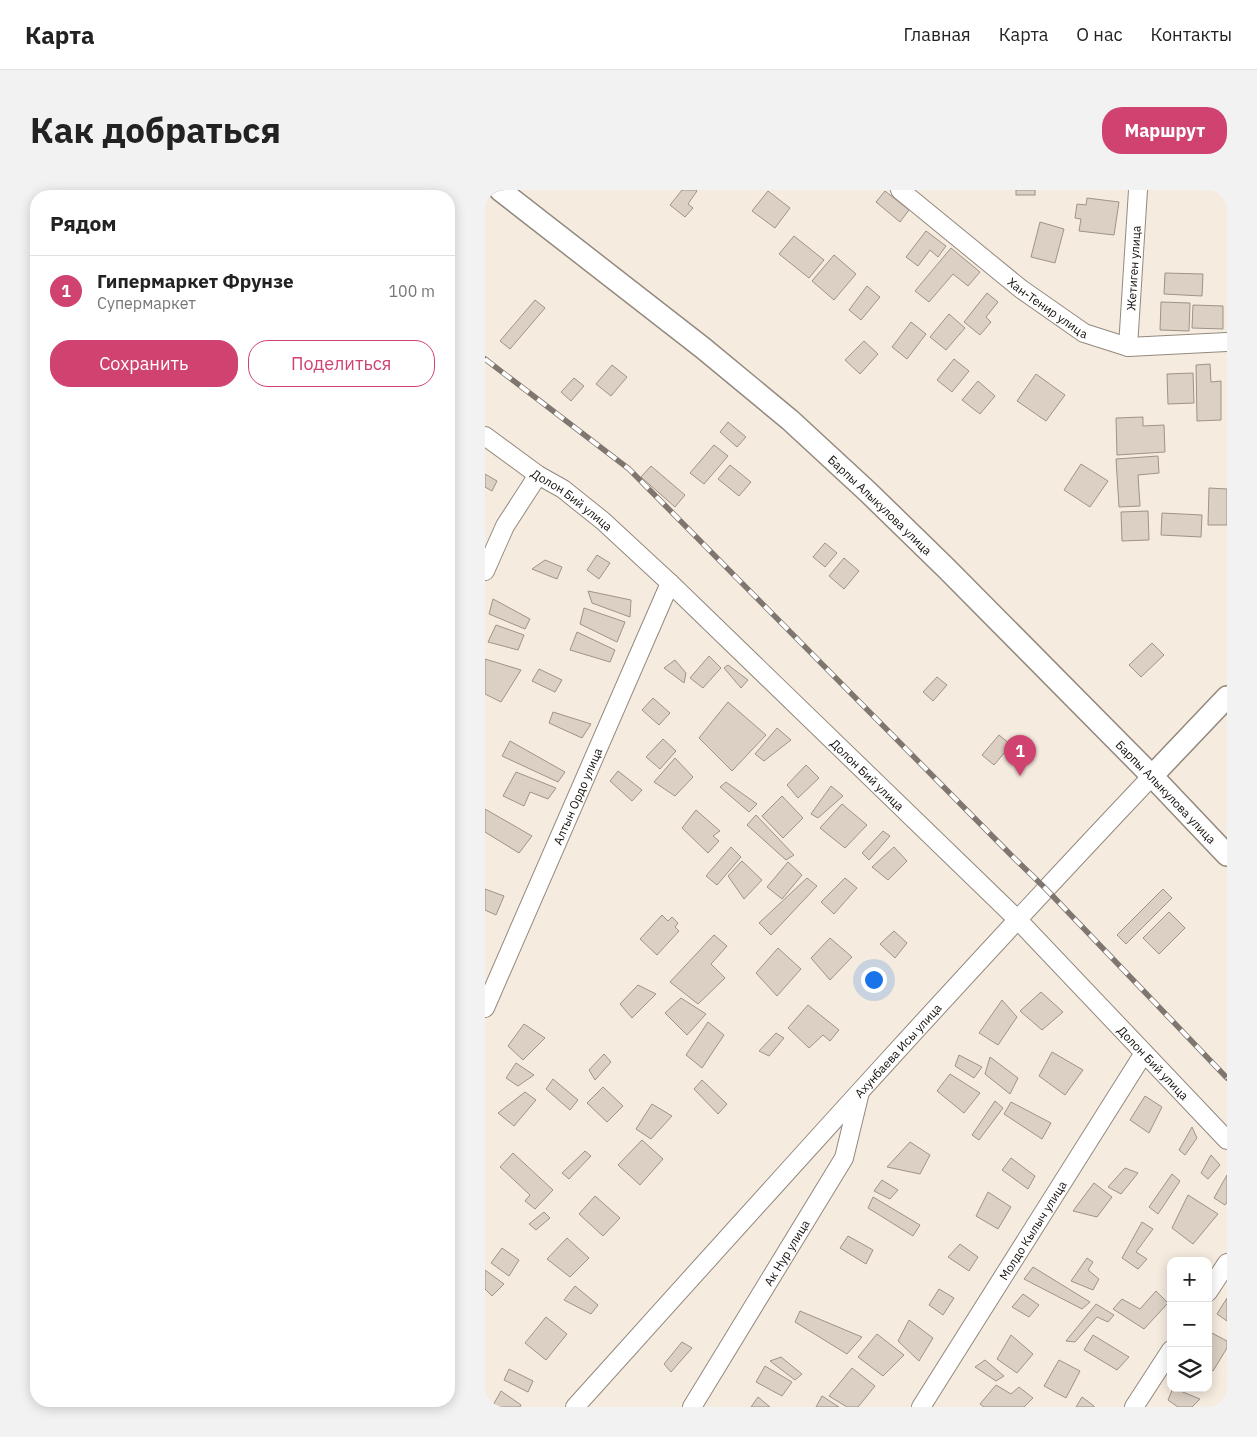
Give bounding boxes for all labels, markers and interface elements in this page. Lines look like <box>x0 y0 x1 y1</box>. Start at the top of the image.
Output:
text: Карта <box>25 19 95 51</box>
text: Главная <box>903 23 971 46</box>
text: Карта <box>999 23 1048 46</box>
text: О нас <box>1076 23 1123 46</box>
text: Контакты <box>1151 23 1232 46</box>
text: Как добраться <box>30 107 281 153</box>
button: Маршрут <box>1102 107 1227 154</box>
text: Рядом <box>50 209 117 237</box>
street label: Жетиген улица <box>1123 225 1143 311</box>
text: Гипермаркет Фрунзе <box>97 269 294 293</box>
street label: Хан-Тенир улица <box>1005 274 1090 341</box>
text: 1 <box>61 281 71 301</box>
text: 100 m <box>388 281 435 301</box>
text: Супермаркет <box>97 293 196 313</box>
button: Сохранить <box>50 340 238 387</box>
button: Поделиться <box>248 340 435 387</box>
street label: Барпы Алыкулова улица <box>825 452 936 558</box>
street label: Долон Бий улица <box>529 465 616 534</box>
street label: Долон Бий улица <box>828 735 908 814</box>
pin: 1 <box>1004 735 1036 776</box>
street label: Барпы Алыкулова улица <box>1113 737 1220 847</box>
street label: Алтын Ордо улица <box>549 745 605 847</box>
your location <box>861 967 887 993</box>
street label: Ахунбаева Исы улица <box>851 1000 945 1100</box>
street label: Долон Бий улица <box>1115 1022 1193 1103</box>
street label: Молдо Кылыч улица <box>996 1177 1070 1283</box>
street label: Ак Нур улица <box>760 1216 812 1288</box>
map controls <box>1167 1257 1212 1392</box>
button: + <box>1167 1257 1212 1302</box>
button: − <box>1167 1302 1212 1347</box>
button: layers <box>1167 1347 1212 1392</box>

